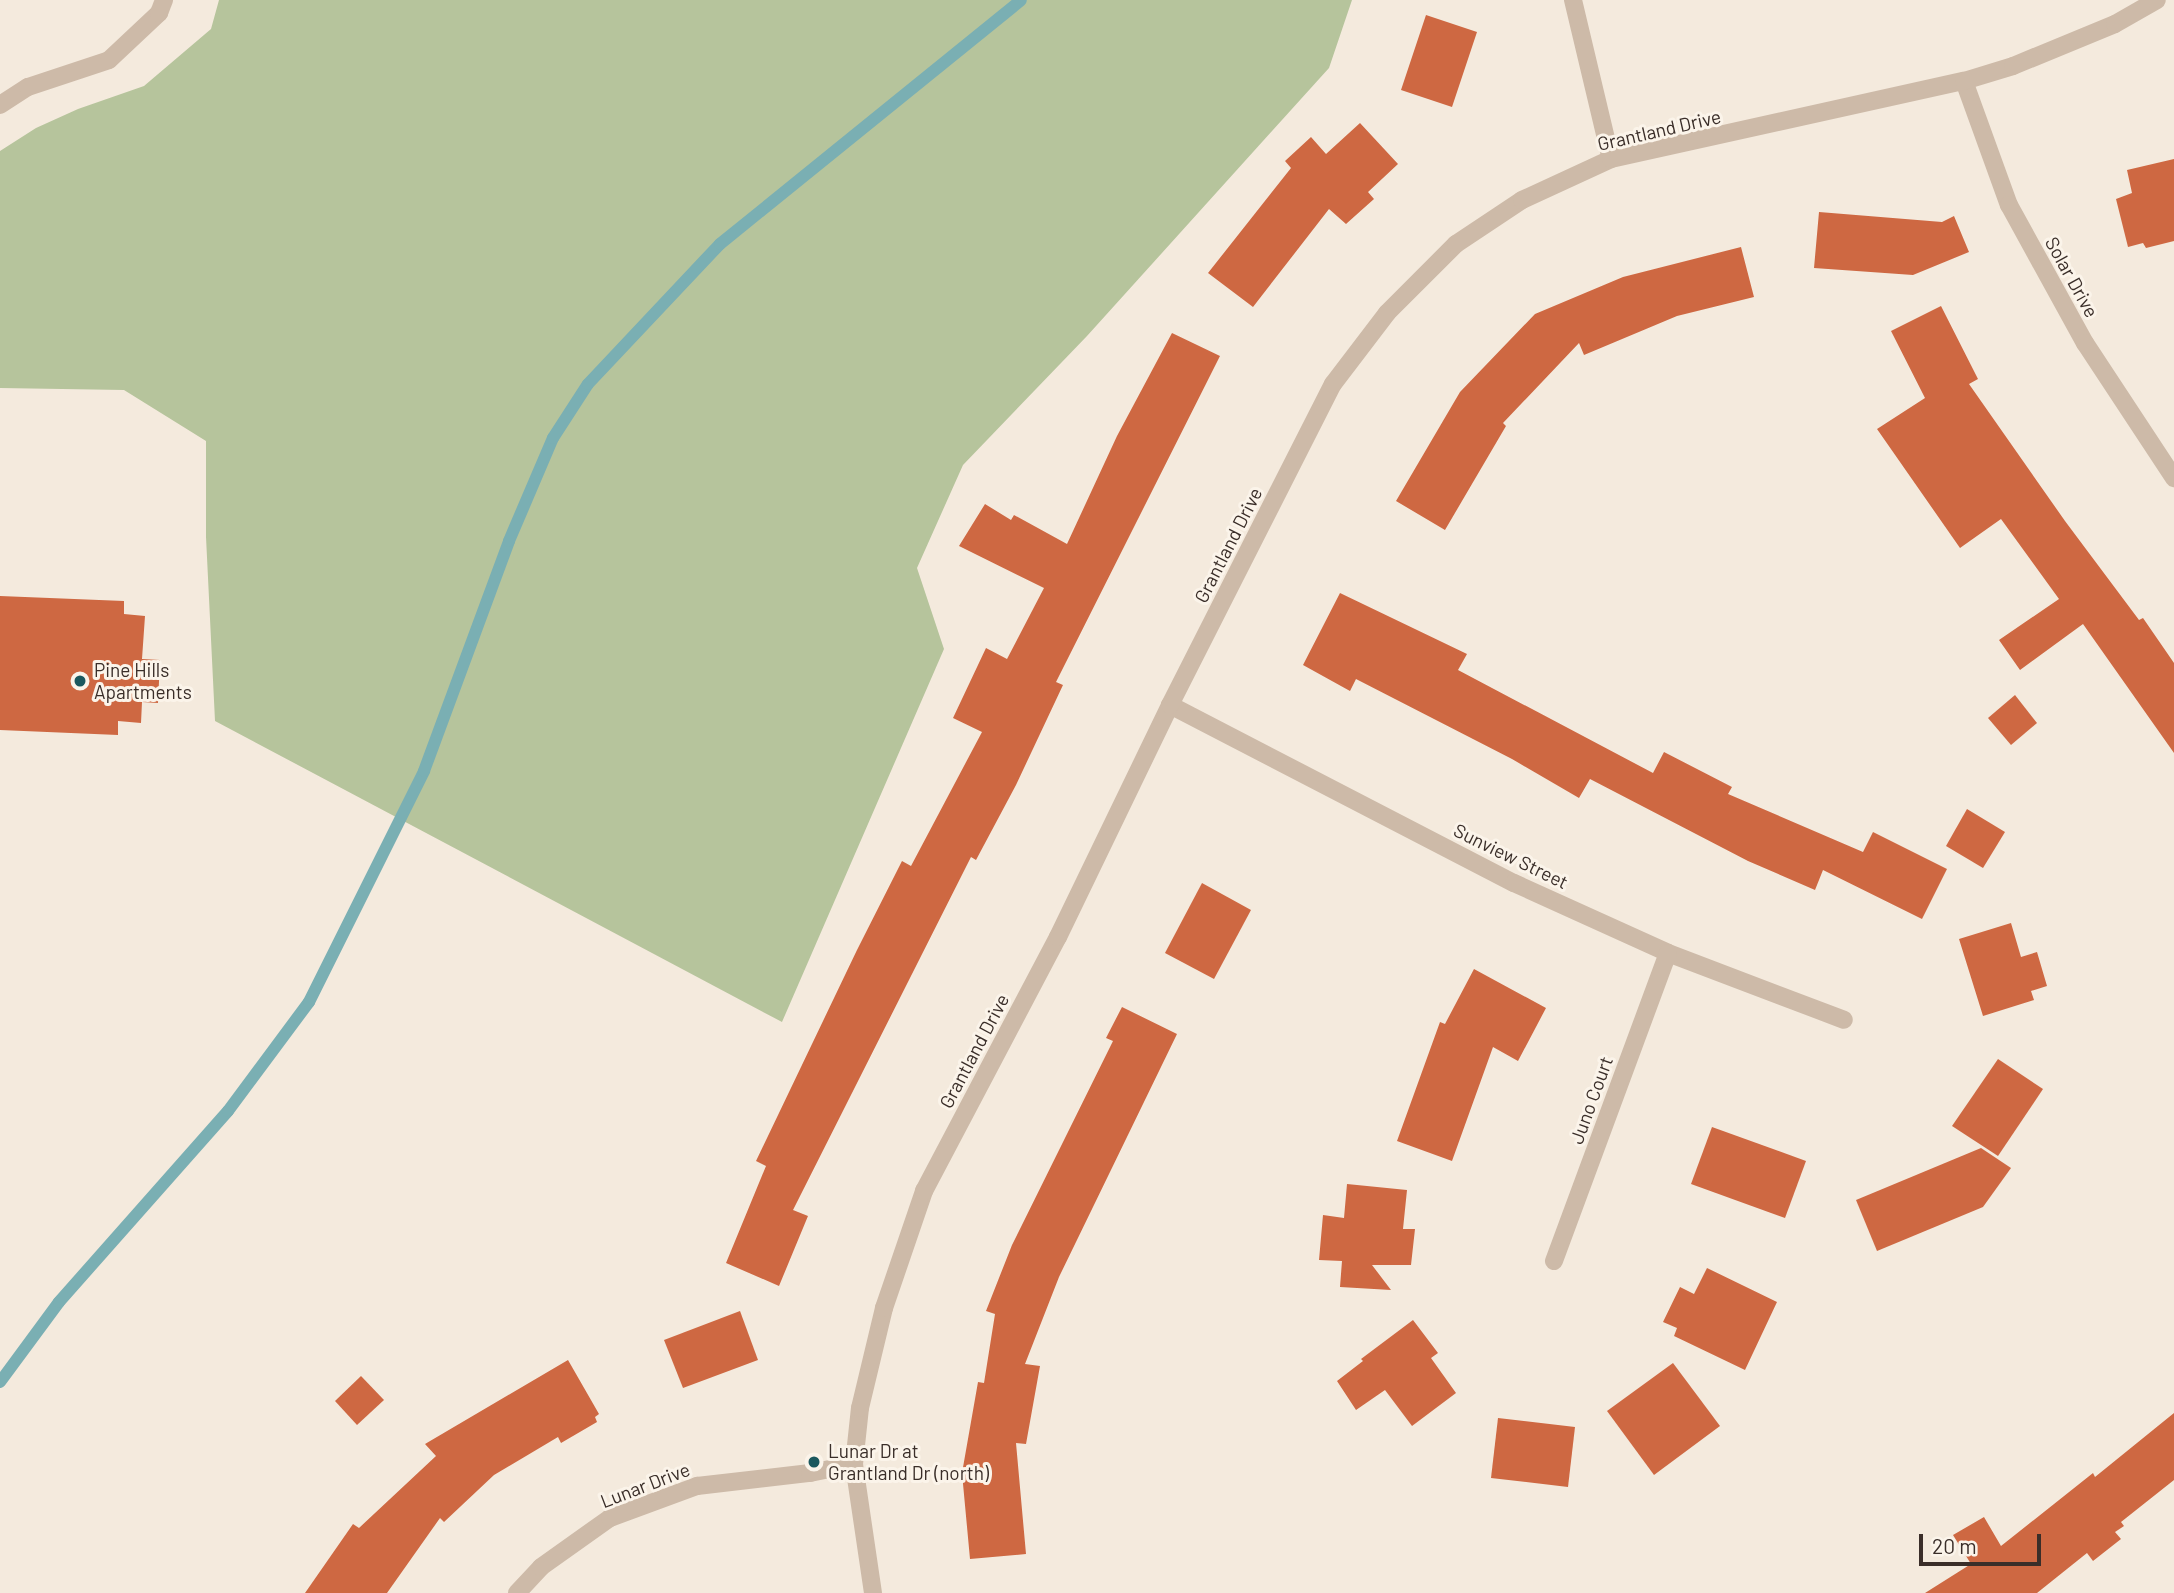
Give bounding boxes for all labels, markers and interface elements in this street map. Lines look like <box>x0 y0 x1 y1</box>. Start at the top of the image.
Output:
street label: Grantland Drive <box>1595 105 1723 155</box>
street label: Solar Drive <box>2041 233 2103 321</box>
street label: Grantland Drive <box>1189 484 1267 606</box>
place label: Pine Hills Apartments <box>94 659 192 703</box>
marker: Pine Hills Apartments <box>72 673 88 689</box>
street label: Sunview Street <box>1450 818 1572 894</box>
street label: Grantland Drive <box>934 990 1014 1112</box>
street label: Juno Court <box>1565 1053 1617 1147</box>
place label: Lunar Dr at Grantland Dr (north) <box>828 1440 989 1484</box>
marker: Lunar Dr at Grantland Dr (north) <box>806 1454 822 1470</box>
street label: Lunar Drive <box>597 1458 693 1512</box>
scale bar <box>1922 1520 2044 1564</box>
text: 20 m <box>1932 1533 1977 1558</box>

